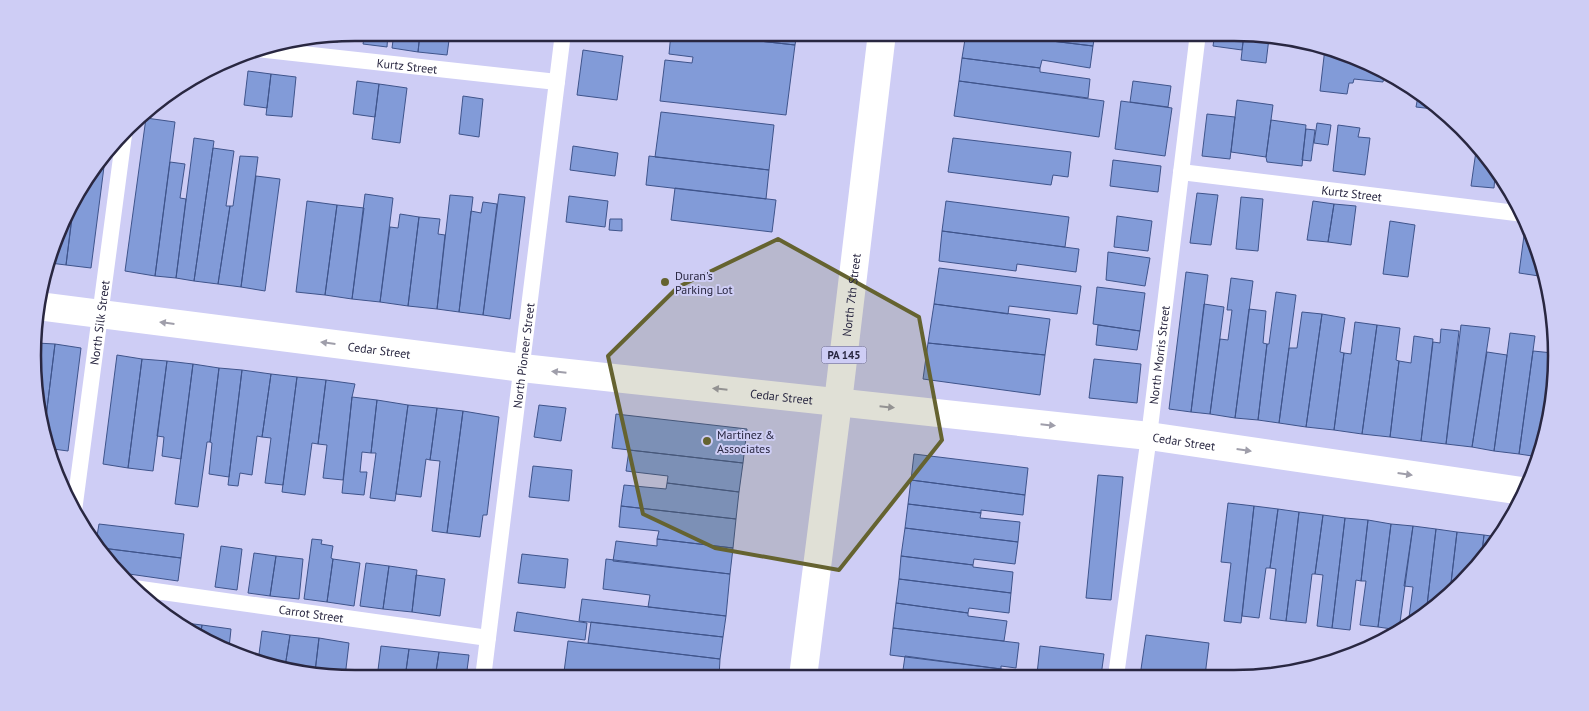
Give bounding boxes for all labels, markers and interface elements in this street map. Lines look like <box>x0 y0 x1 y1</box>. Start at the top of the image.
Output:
street label: Kurtz Street <box>376 55 438 76</box>
street label: Kurtz Street <box>1321 182 1383 204</box>
street label: North 7th Street <box>838 253 863 337</box>
place label: Duran's Parking Lot <box>675 268 733 297</box>
marker: Duran's Parking Lot <box>659 276 671 288</box>
street label: North Silk Street <box>86 279 112 366</box>
street label: North Pioneer Street <box>509 302 537 409</box>
street label: North Morris Street <box>1145 305 1172 405</box>
one-way arrow <box>158 319 174 327</box>
street label: Cedar Street <box>347 338 411 361</box>
one-way arrow <box>320 339 336 347</box>
road number: PA 145 <box>822 346 866 364</box>
one-way arrow <box>550 368 566 376</box>
one-way arrow <box>712 385 728 393</box>
street label: Cedar Street <box>749 385 814 407</box>
one-way arrow <box>879 403 895 411</box>
one-way arrow <box>1041 421 1057 429</box>
place label: Martinez & Associates <box>717 427 775 456</box>
street label: Cedar Street <box>1152 429 1216 453</box>
marker: Martinez & Associates <box>701 435 713 447</box>
one-way arrow <box>1236 447 1252 455</box>
one-way arrow <box>1397 470 1413 478</box>
street label: Carrot Street <box>278 601 345 625</box>

